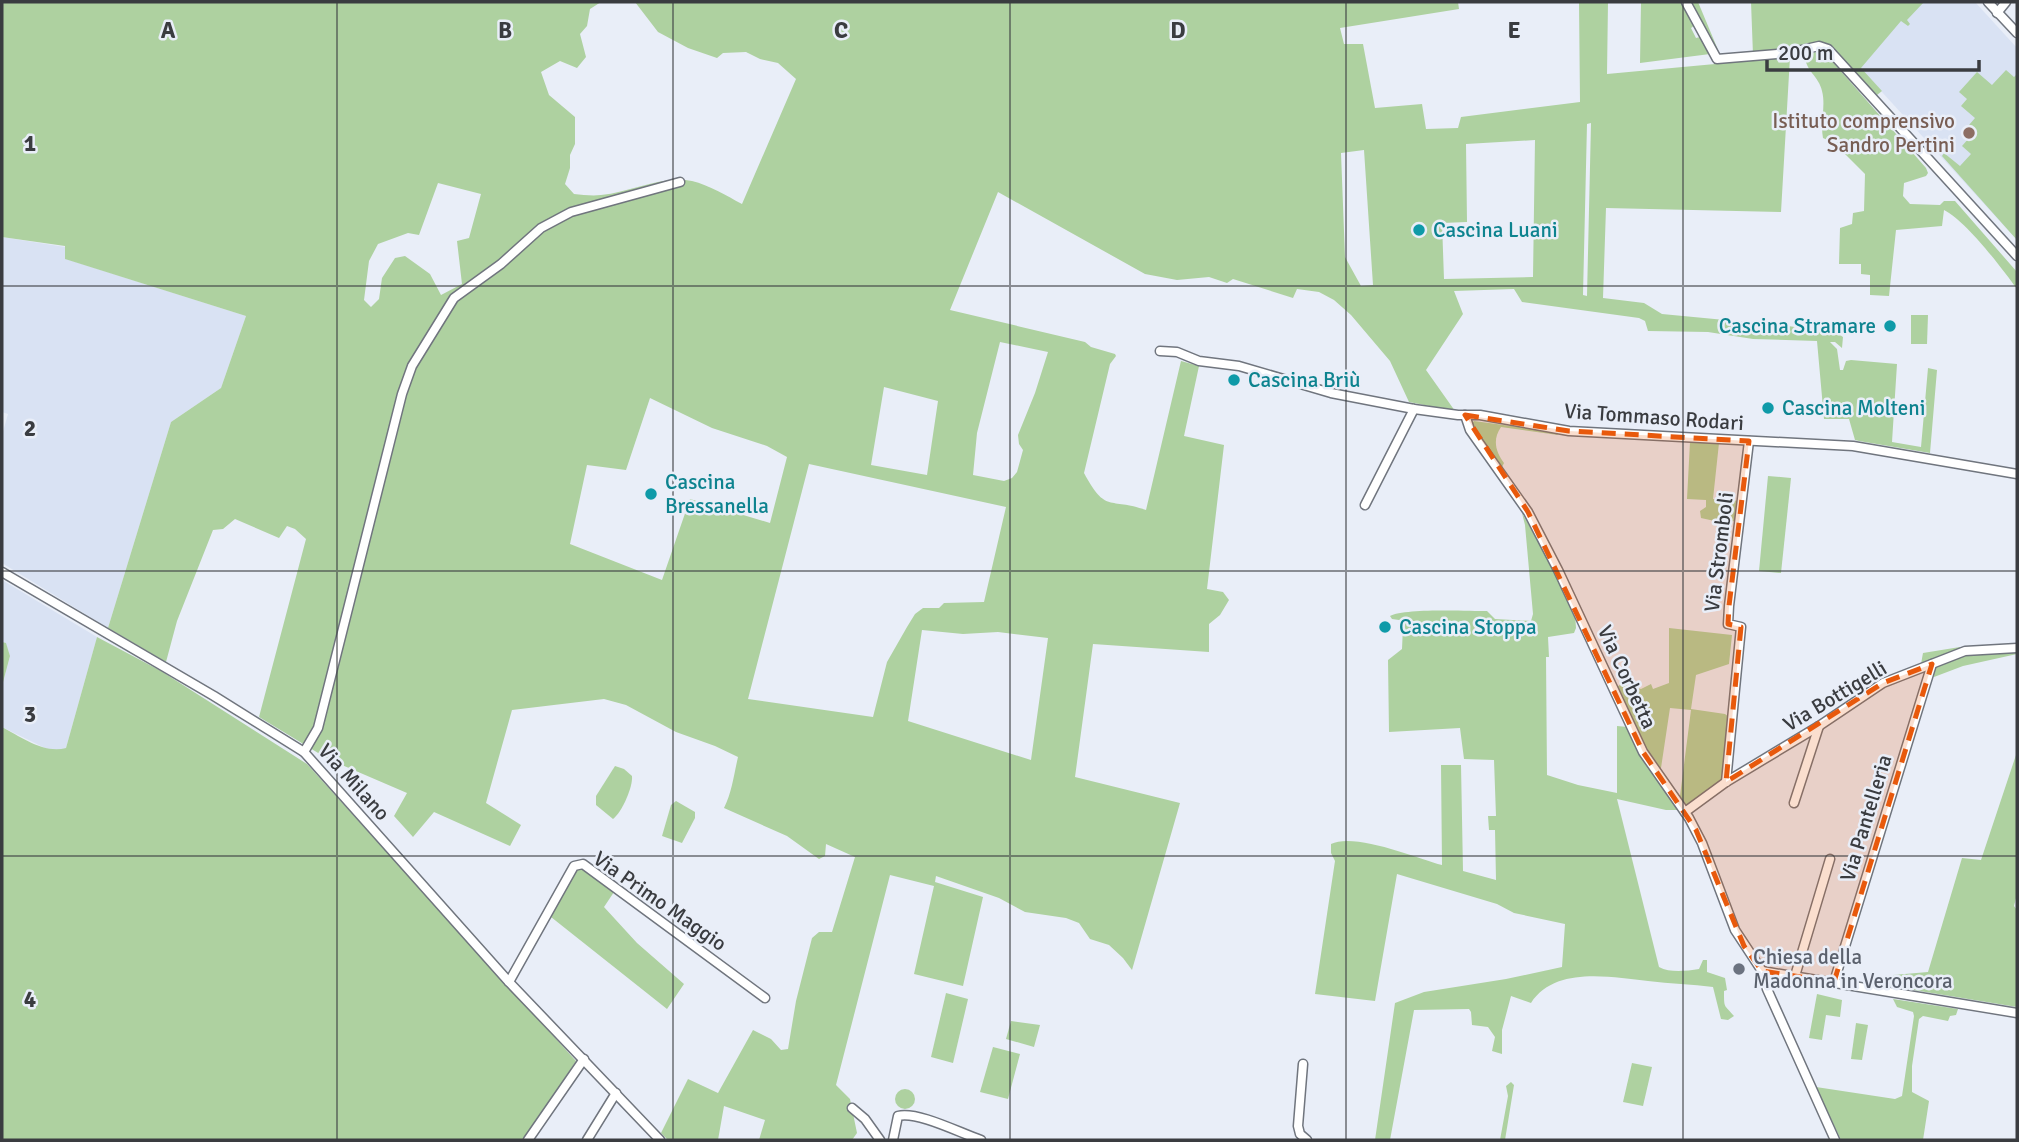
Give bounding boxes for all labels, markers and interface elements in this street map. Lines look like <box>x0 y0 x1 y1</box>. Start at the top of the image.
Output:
text: A <box>161 16 176 45</box>
text: B <box>498 16 512 45</box>
text: C <box>834 16 848 45</box>
text: D <box>1170 16 1186 45</box>
text: E <box>1507 16 1521 45</box>
scale bar <box>1767 28 1979 72</box>
text: 200 m <box>1778 40 1833 66</box>
place label: Istituto comprensivo Sandro Pertini <box>1772 108 1955 158</box>
marker: Istituto comprensivo Sandro Pertini <box>1961 125 1977 141</box>
text: 1 <box>24 129 36 158</box>
place label: Cascina Luani <box>1433 217 1558 243</box>
marker: Cascina Luani <box>1411 222 1427 238</box>
place label: Cascina Stramare <box>1719 313 1876 339</box>
marker: Cascina Stramare <box>1882 318 1898 334</box>
place label: Cascina Briù <box>1248 367 1361 393</box>
marker: Cascina Briù <box>1226 372 1242 388</box>
place label: Cascina Molteni <box>1782 395 1925 421</box>
street label: Via Tommaso Rodari <box>1563 398 1745 436</box>
marker: Cascina Molteni <box>1760 400 1776 416</box>
text: 2 <box>24 414 36 443</box>
place label: Cascina Bressanella <box>665 469 769 519</box>
marker: Cascina Bressanella <box>643 486 659 502</box>
street label: Via Stromboli <box>1699 490 1739 614</box>
place label: Cascina Stoppa <box>1399 614 1537 640</box>
marker: Cascina Stoppa <box>1377 619 1393 635</box>
street label: Via Corbetta <box>1592 621 1662 733</box>
street label: Via Bottigelli <box>1778 655 1892 737</box>
text: 3 <box>24 700 36 729</box>
street label: Via Milano <box>313 738 395 826</box>
street label: Via Pantelleria <box>1834 752 1898 884</box>
street label: Via Primo Maggio <box>588 845 732 957</box>
place label: Chiesa della Madonna in Veroncora <box>1753 944 1953 994</box>
marker: Chiesa della Madonna in Veroncora <box>1731 961 1747 977</box>
text: 4 <box>24 985 36 1014</box>

